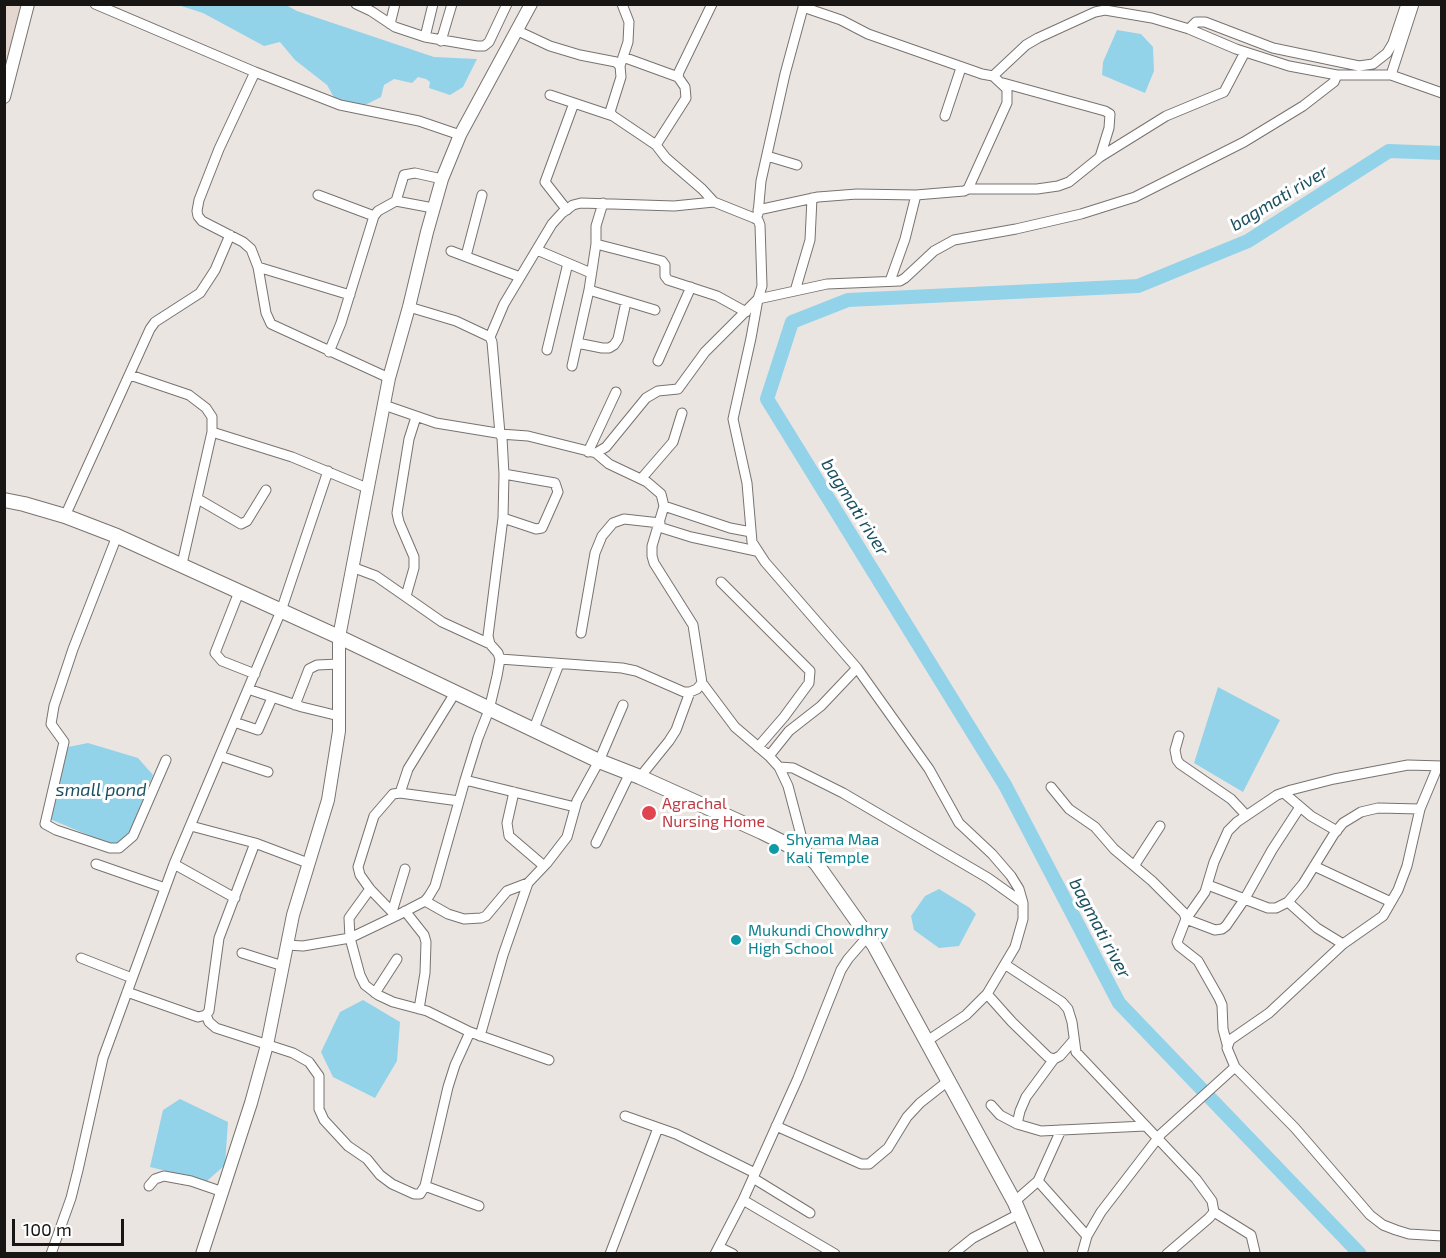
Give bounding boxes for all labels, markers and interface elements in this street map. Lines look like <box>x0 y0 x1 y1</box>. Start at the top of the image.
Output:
water label: bagmati river <box>1226 160 1332 236</box>
water label: bagmati river <box>817 455 893 559</box>
water label: small pond <box>56 779 146 801</box>
place label: Agrachal Nursing Home <box>662 794 765 832</box>
marker: Agrachal Nursing Home <box>640 804 658 822</box>
place label: Shyama Maa Kali Temple <box>786 830 879 868</box>
marker: Shyama Maa Kali Temple <box>767 842 781 856</box>
water label: bagmati river <box>1065 874 1135 982</box>
place label: Mukundi Chowdhry High School <box>748 921 888 959</box>
marker: Mukundi Chowdhry High School <box>729 933 743 947</box>
scale bar <box>15 1207 128 1245</box>
text: 100 m <box>23 1218 72 1240</box>

